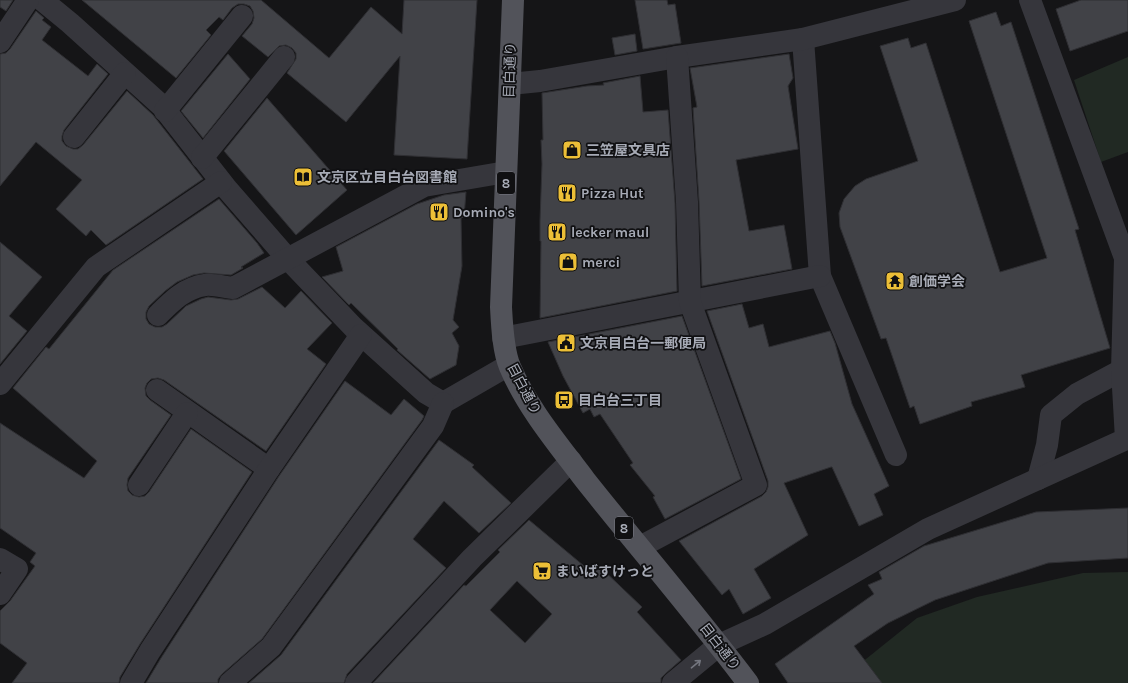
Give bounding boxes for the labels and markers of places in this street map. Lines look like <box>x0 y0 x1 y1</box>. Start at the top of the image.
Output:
shop icon: 三笠屋文具店 <box>561 139 583 161</box>
place label: 三笠屋文具店 <box>586 142 670 159</box>
library icon: 文京区立目白台図書館 <box>292 166 314 188</box>
place label: 文京区立目白台図書館 <box>317 169 457 186</box>
restaurant icon: Pizza Hut <box>556 182 578 204</box>
place label: Pizza Hut <box>581 185 644 202</box>
restaurant icon: Domino's <box>428 201 450 223</box>
place label: Domino's <box>453 204 515 221</box>
restaurant icon: lecker maul <box>546 221 568 243</box>
place label: lecker maul <box>571 224 649 241</box>
shop icon: merci <box>557 251 579 273</box>
place label: merci <box>582 254 620 271</box>
temple icon: 創価学会 <box>884 270 906 292</box>
place label: 創価学会 <box>909 273 965 290</box>
public building icon: 文京目白台一郵便局 <box>555 332 577 354</box>
place label: 文京目白台一郵便局 <box>580 335 706 352</box>
bus stop icon: 目白台三丁目 <box>553 389 575 411</box>
place label: 目白台三丁目 <box>578 392 662 409</box>
supermarket icon: まいばすけっと <box>531 560 553 582</box>
place label: まいばすけっと <box>556 563 654 580</box>

